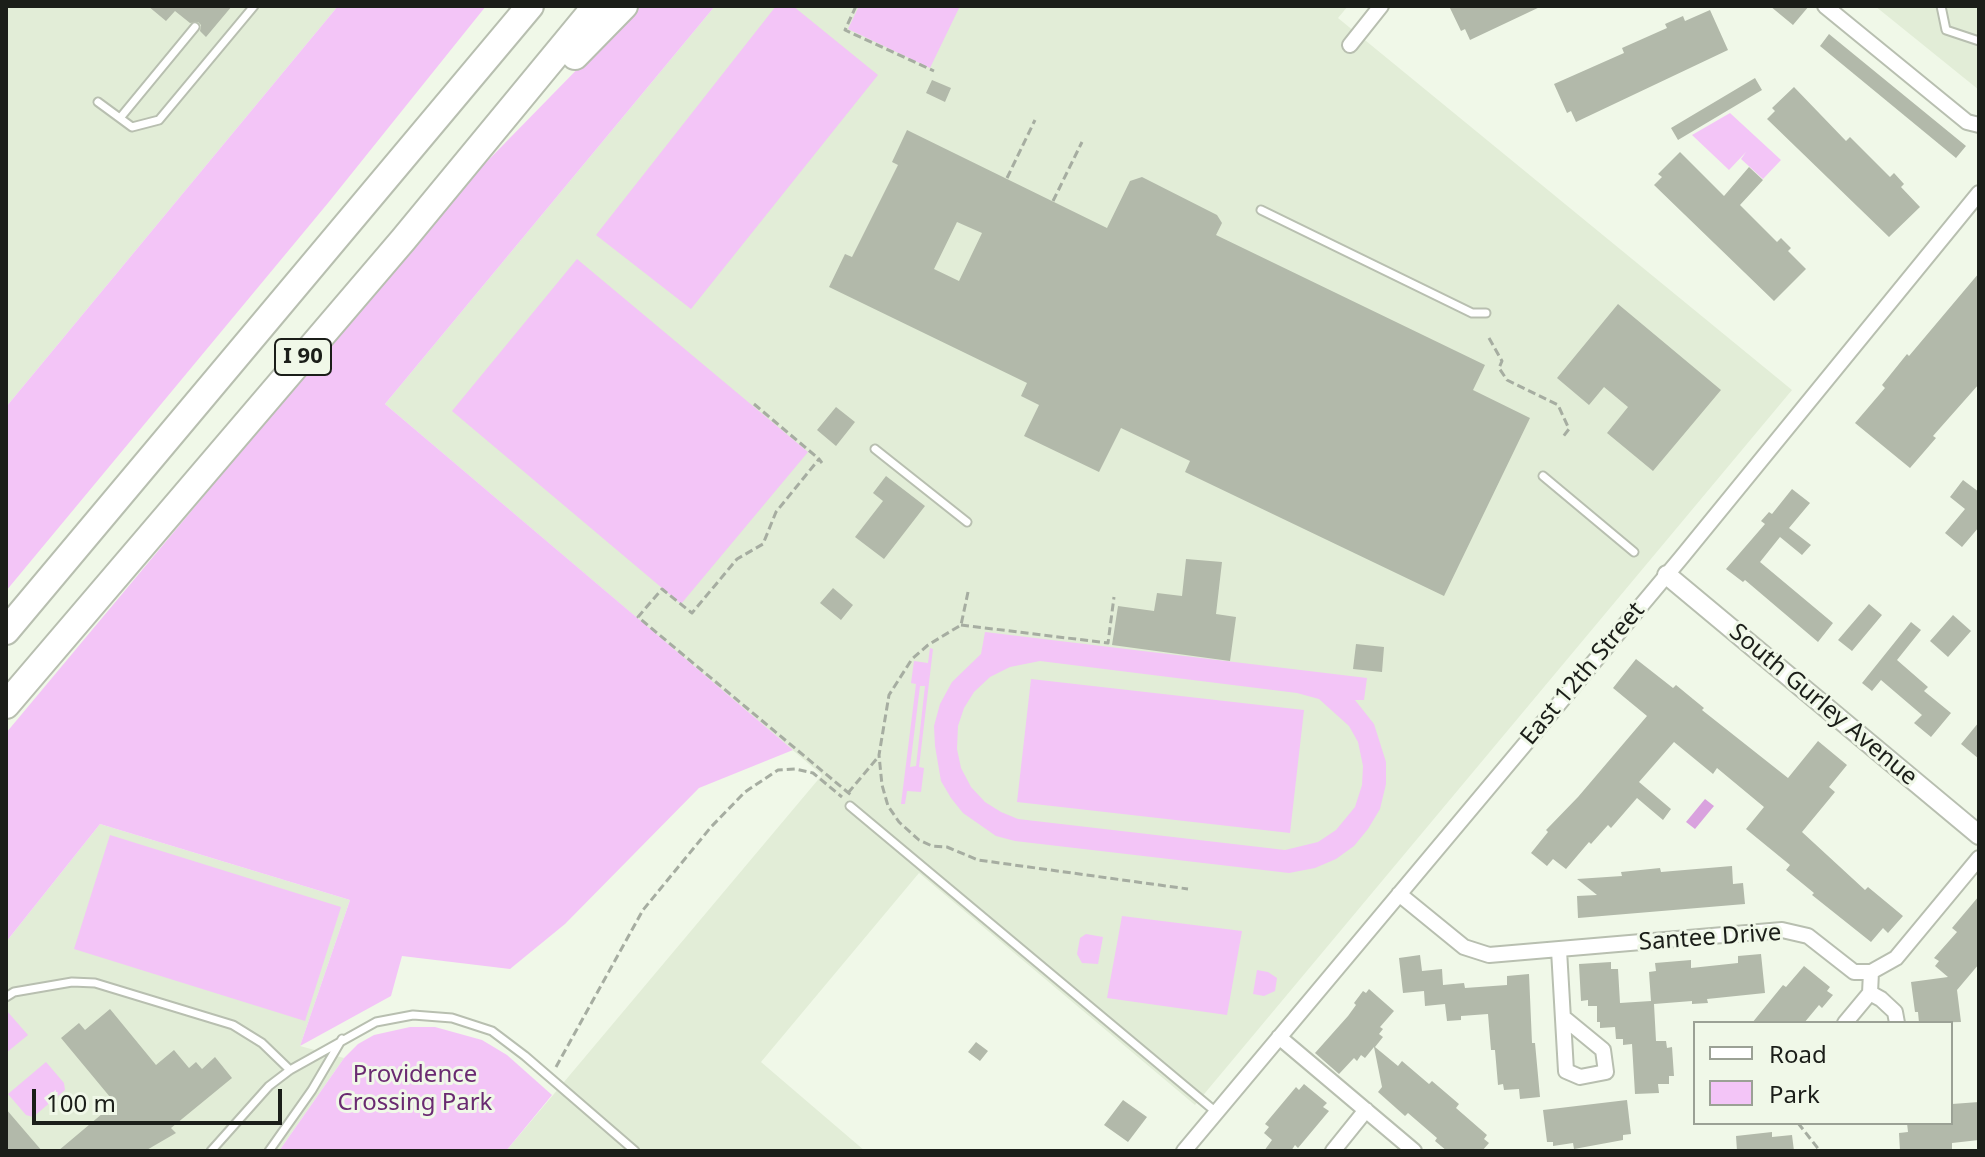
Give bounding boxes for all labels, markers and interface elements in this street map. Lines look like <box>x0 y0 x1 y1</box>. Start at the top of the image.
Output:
road number: I 90 <box>275 339 331 375</box>
street label: East 12th Street <box>1515 597 1651 751</box>
street label: South Gurley Avenue <box>1723 618 1923 792</box>
street label: Santee Drive <box>1638 919 1782 957</box>
legend <box>1693 1021 1953 1125</box>
text: Road <box>1769 1037 1827 1070</box>
park label: Providence Crossing Park <box>338 1061 492 1117</box>
scale bar <box>36 1073 286 1123</box>
text: Park <box>1769 1077 1820 1110</box>
text: 100 m <box>46 1086 116 1119</box>

